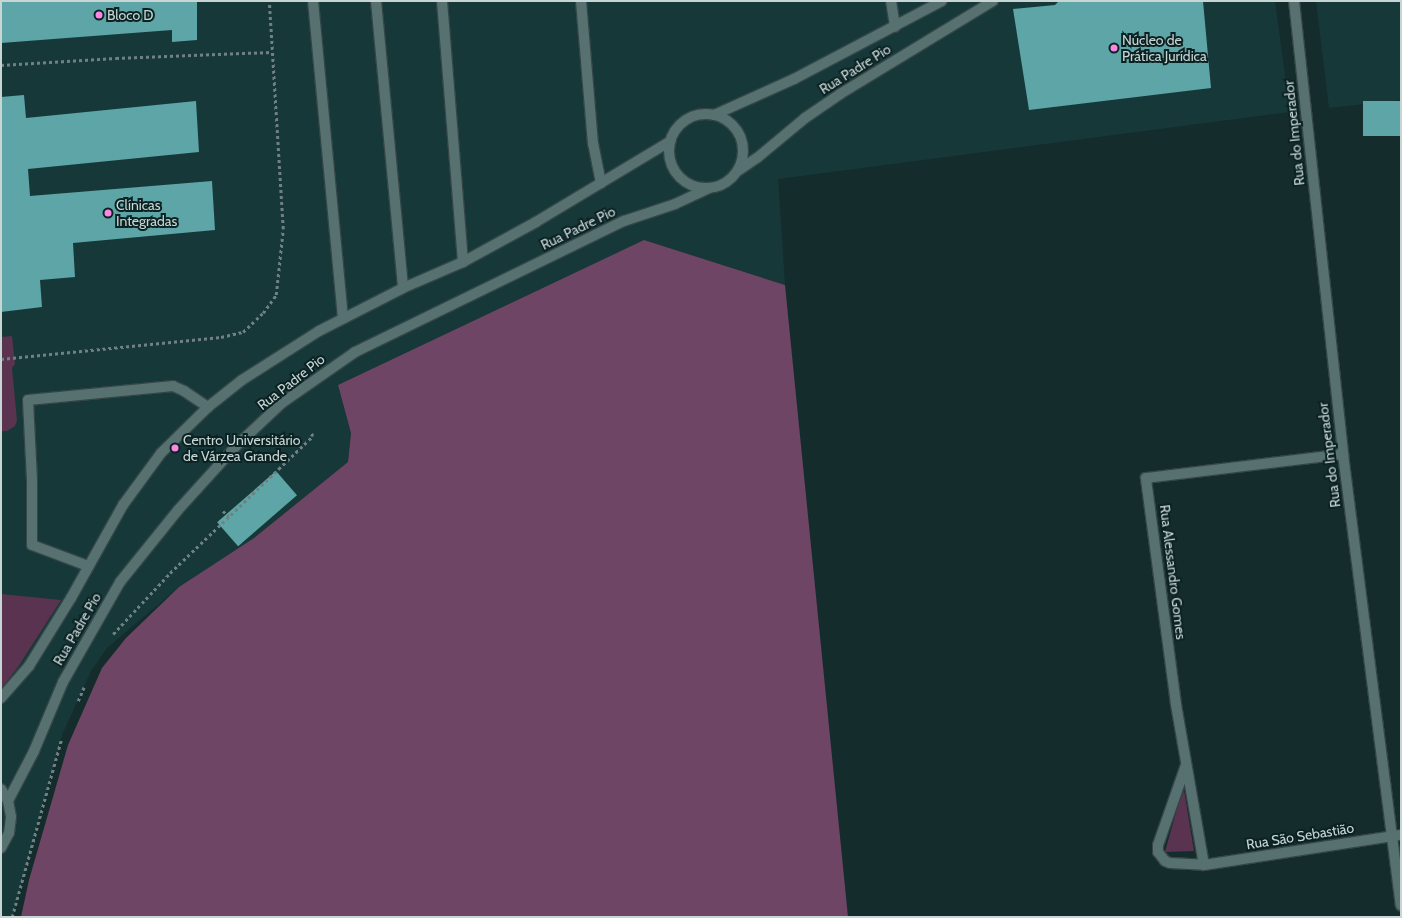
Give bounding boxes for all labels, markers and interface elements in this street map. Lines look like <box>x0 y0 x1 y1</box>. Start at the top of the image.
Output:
place label: Bloco D <box>107 7 153 23</box>
marker: Bloco D <box>94 10 104 20</box>
place label: Núcleo de Prática Jurídica <box>1122 32 1207 64</box>
street label: Rua Padre Pio <box>816 40 894 98</box>
marker: Núcleo de Prática Jurídica <box>1109 43 1119 53</box>
street label: Rua do Imperador <box>1280 80 1308 186</box>
place label: Clínicas Integradas <box>116 197 177 230</box>
street label: Rua Padre Pio <box>538 203 618 253</box>
marker: Clínicas Integradas <box>103 208 113 218</box>
street label: Rua Padre Pio <box>254 350 328 414</box>
street label: Rua do Imperador <box>1314 402 1344 508</box>
place label: Centro Universitário de Várzea Grande <box>183 432 300 464</box>
marker: Centro Universitário de Várzea Grande <box>170 443 180 453</box>
street label: Rua Alessandro Gomes <box>1156 504 1190 640</box>
street label: Rua Padre Pio <box>49 590 105 668</box>
street label: Rua São Sebastião <box>1245 819 1355 853</box>

